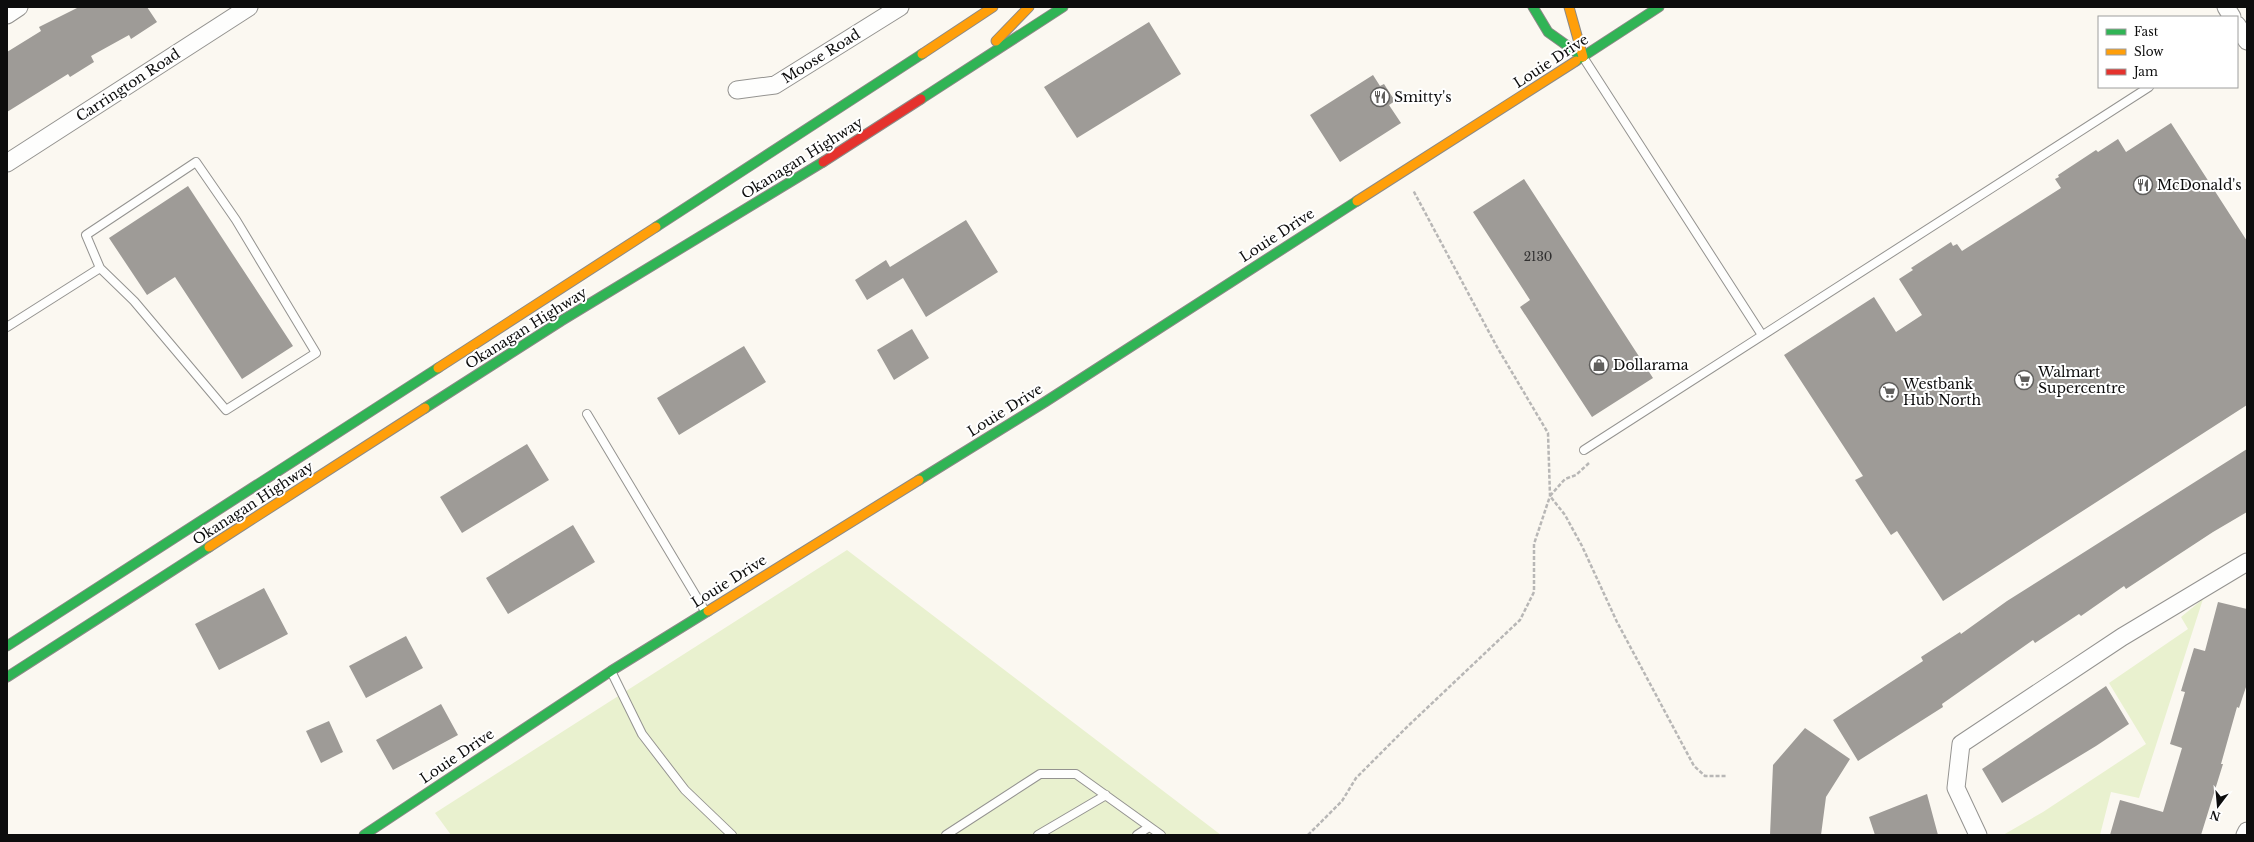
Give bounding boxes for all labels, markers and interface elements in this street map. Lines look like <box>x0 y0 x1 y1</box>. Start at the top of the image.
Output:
legend <box>2098 16 2238 88</box>
text: Fast <box>2134 24 2159 39</box>
street label: Moose Road <box>779 25 864 87</box>
street label: Louie Drive <box>1510 30 1592 92</box>
street label: Carrington Road <box>73 44 184 125</box>
text: Slow <box>2134 44 2164 59</box>
text: Jam <box>2132 64 2158 79</box>
restaurant icon: Smitty's <box>1369 86 1391 108</box>
place label: Smitty's <box>1394 88 1452 106</box>
street label: Okanagan Highway <box>738 113 866 203</box>
restaurant icon: McDonald's <box>2132 174 2154 196</box>
place label: McDonald's <box>2157 176 2242 194</box>
street label: Louie Drive <box>1236 204 1318 266</box>
house number: 2130 <box>1524 249 1552 264</box>
street label: Okanagan Highway <box>462 283 590 373</box>
shop icon: Dollarama <box>1588 354 1610 376</box>
place label: Dollarama <box>1613 356 1689 374</box>
place label: Walmart Supercentre <box>2037 363 2125 397</box>
supermarket icon: Walmart Supercentre <box>2013 369 2035 391</box>
place label: Westbank Hub North <box>1902 375 1982 409</box>
street label: Louie Drive <box>964 380 1046 440</box>
supermarket icon: Westbank Hub North <box>1878 381 1900 403</box>
street label: Okanagan Highway <box>189 457 317 549</box>
street label: Louie Drive <box>688 551 770 611</box>
street label: Louie Drive <box>417 725 497 787</box>
north arrow <box>2198 786 2238 826</box>
text: N <box>2208 807 2222 824</box>

